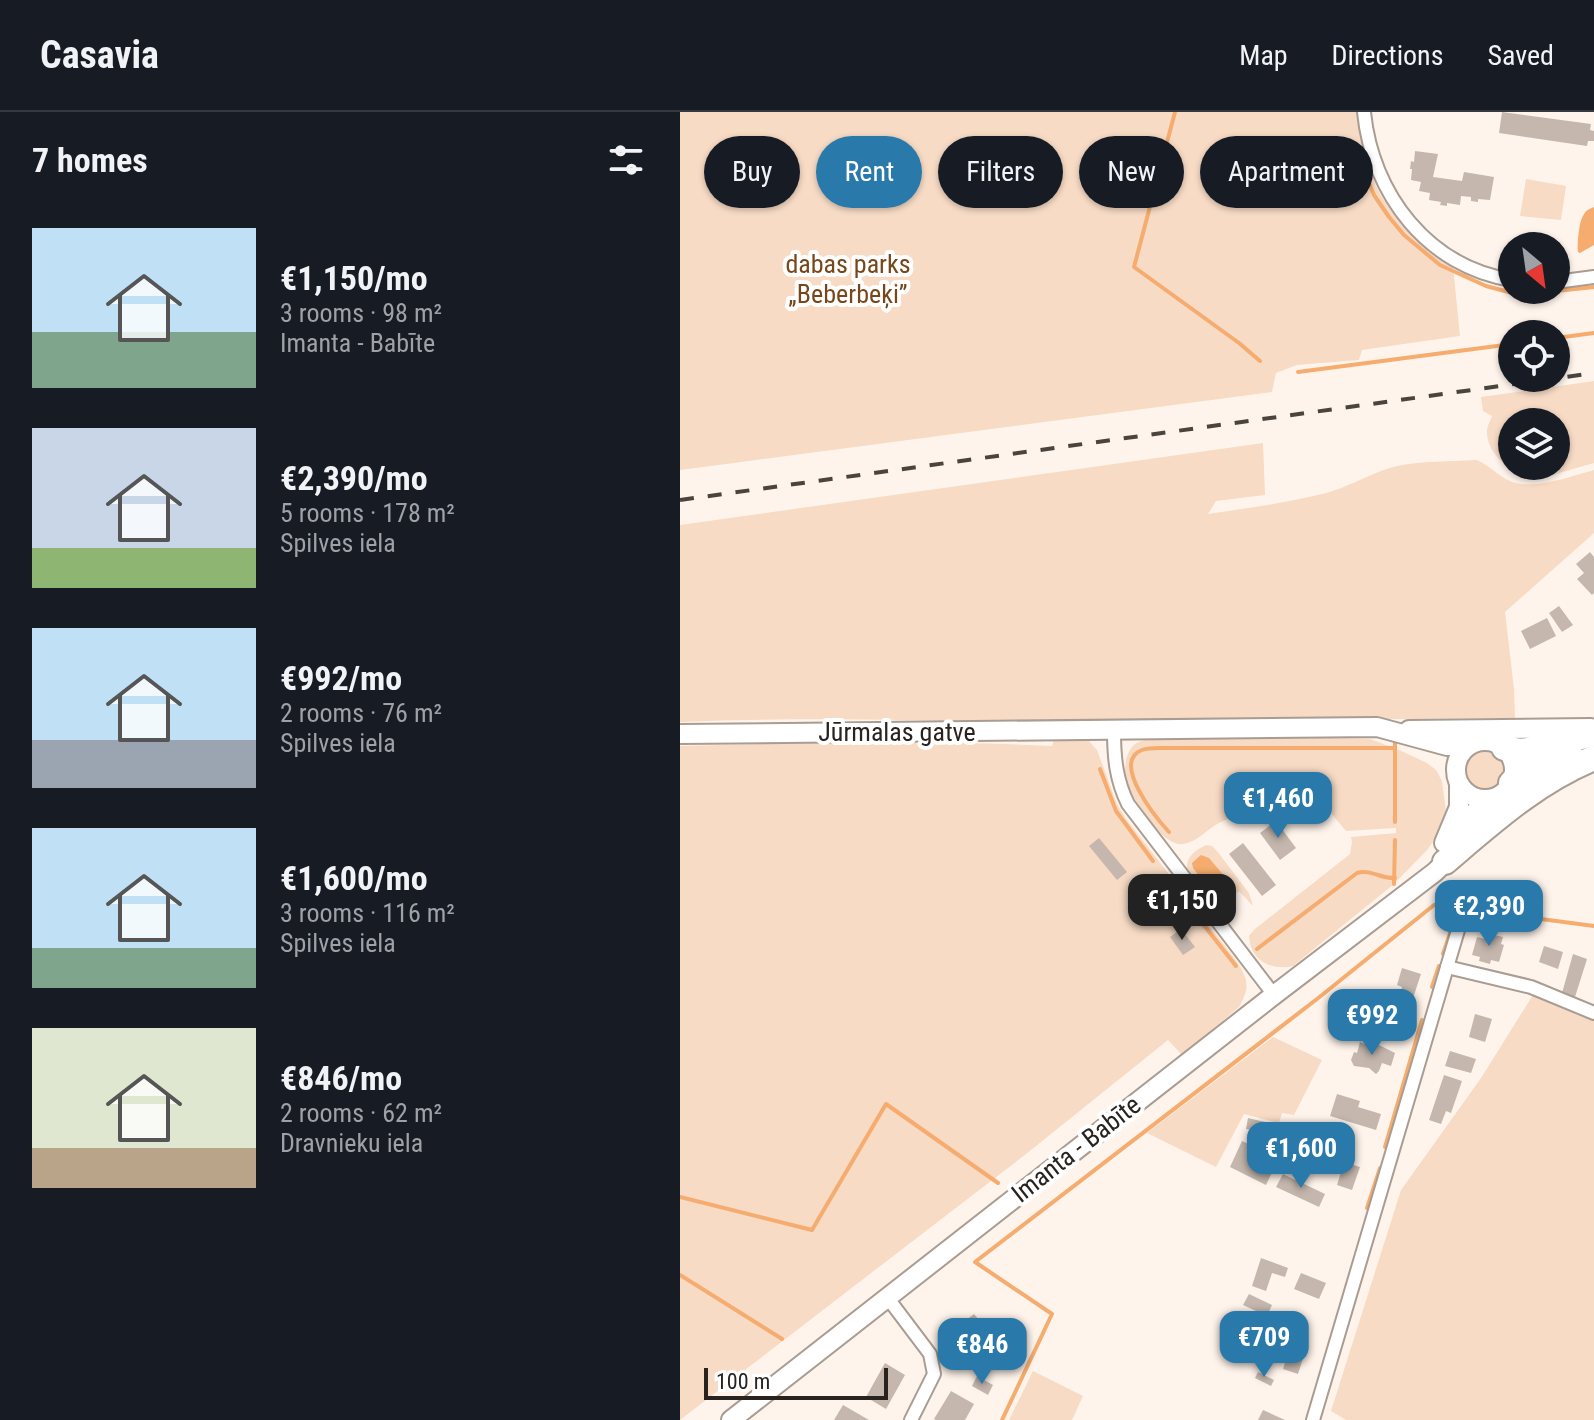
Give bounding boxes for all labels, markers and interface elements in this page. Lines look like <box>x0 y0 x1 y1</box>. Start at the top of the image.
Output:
text: Casavia <box>40 33 159 77</box>
text: Map <box>1239 39 1288 72</box>
text: Directions <box>1332 39 1443 72</box>
text: Saved <box>1487 39 1554 72</box>
chip: Buy <box>704 136 800 208</box>
chip: Rent <box>816 136 922 208</box>
chip: Filters <box>938 136 1063 208</box>
chip: New <box>1079 136 1184 208</box>
chip: Apartment <box>1200 136 1373 208</box>
icon: filters <box>604 138 648 182</box>
text: 7 homes <box>32 140 148 180</box>
north arrow <box>1498 232 1570 304</box>
map controls <box>1498 232 1570 480</box>
park label: dabas parks „Beberbeķi” <box>785 249 911 309</box>
text: €1,150/mo <box>280 258 428 298</box>
icon: home <box>96 260 192 356</box>
text: 3 rooms · 98 m² <box>280 298 442 328</box>
button: locate <box>1498 320 1570 392</box>
text: Imanta - Babīte <box>280 328 435 358</box>
button: layers <box>1498 408 1570 480</box>
text: €2,390/mo <box>280 458 428 498</box>
icon: home <box>96 460 192 556</box>
text: 5 rooms · 178 m² <box>280 498 455 528</box>
text: Spilves iela <box>280 528 396 558</box>
text: €992/mo <box>280 658 402 698</box>
icon: home <box>96 660 192 756</box>
text: 2 rooms · 76 m² <box>280 698 442 728</box>
street label: Jūrmalas gatve <box>818 717 976 747</box>
text: Spilves iela <box>280 728 396 758</box>
pin: €1,460 <box>1213 772 1343 840</box>
text: €1,460 <box>1242 783 1314 813</box>
text: €1,600/mo <box>280 858 428 898</box>
icon: home <box>96 860 192 956</box>
pin: €1,150 <box>1117 874 1247 942</box>
pin: €2,390 <box>1424 880 1554 948</box>
text: €1,150 <box>1146 885 1218 915</box>
text: €2,390 <box>1453 891 1525 921</box>
text: 3 rooms · 116 m² <box>280 898 455 928</box>
text: Spilves iela <box>280 928 396 958</box>
pin: €992 <box>1325 989 1419 1057</box>
text: €992 <box>1346 1000 1398 1030</box>
text: €846/mo <box>280 1058 402 1098</box>
icon: home <box>96 1060 192 1156</box>
street label: Imanta - Babīte <box>1006 1089 1146 1209</box>
text: 2 rooms · 62 m² <box>280 1098 442 1128</box>
pin: €1,600 <box>1236 1122 1366 1190</box>
text: Dravnieku iela <box>280 1128 423 1158</box>
text: €1,600 <box>1265 1133 1337 1163</box>
pin: €709 <box>1217 1311 1311 1379</box>
pin: €846 <box>935 1318 1029 1386</box>
text: €709 <box>1238 1322 1290 1352</box>
text: €846 <box>956 1329 1008 1359</box>
scale bar <box>704 1364 888 1400</box>
text: 100 m <box>716 1369 770 1394</box>

